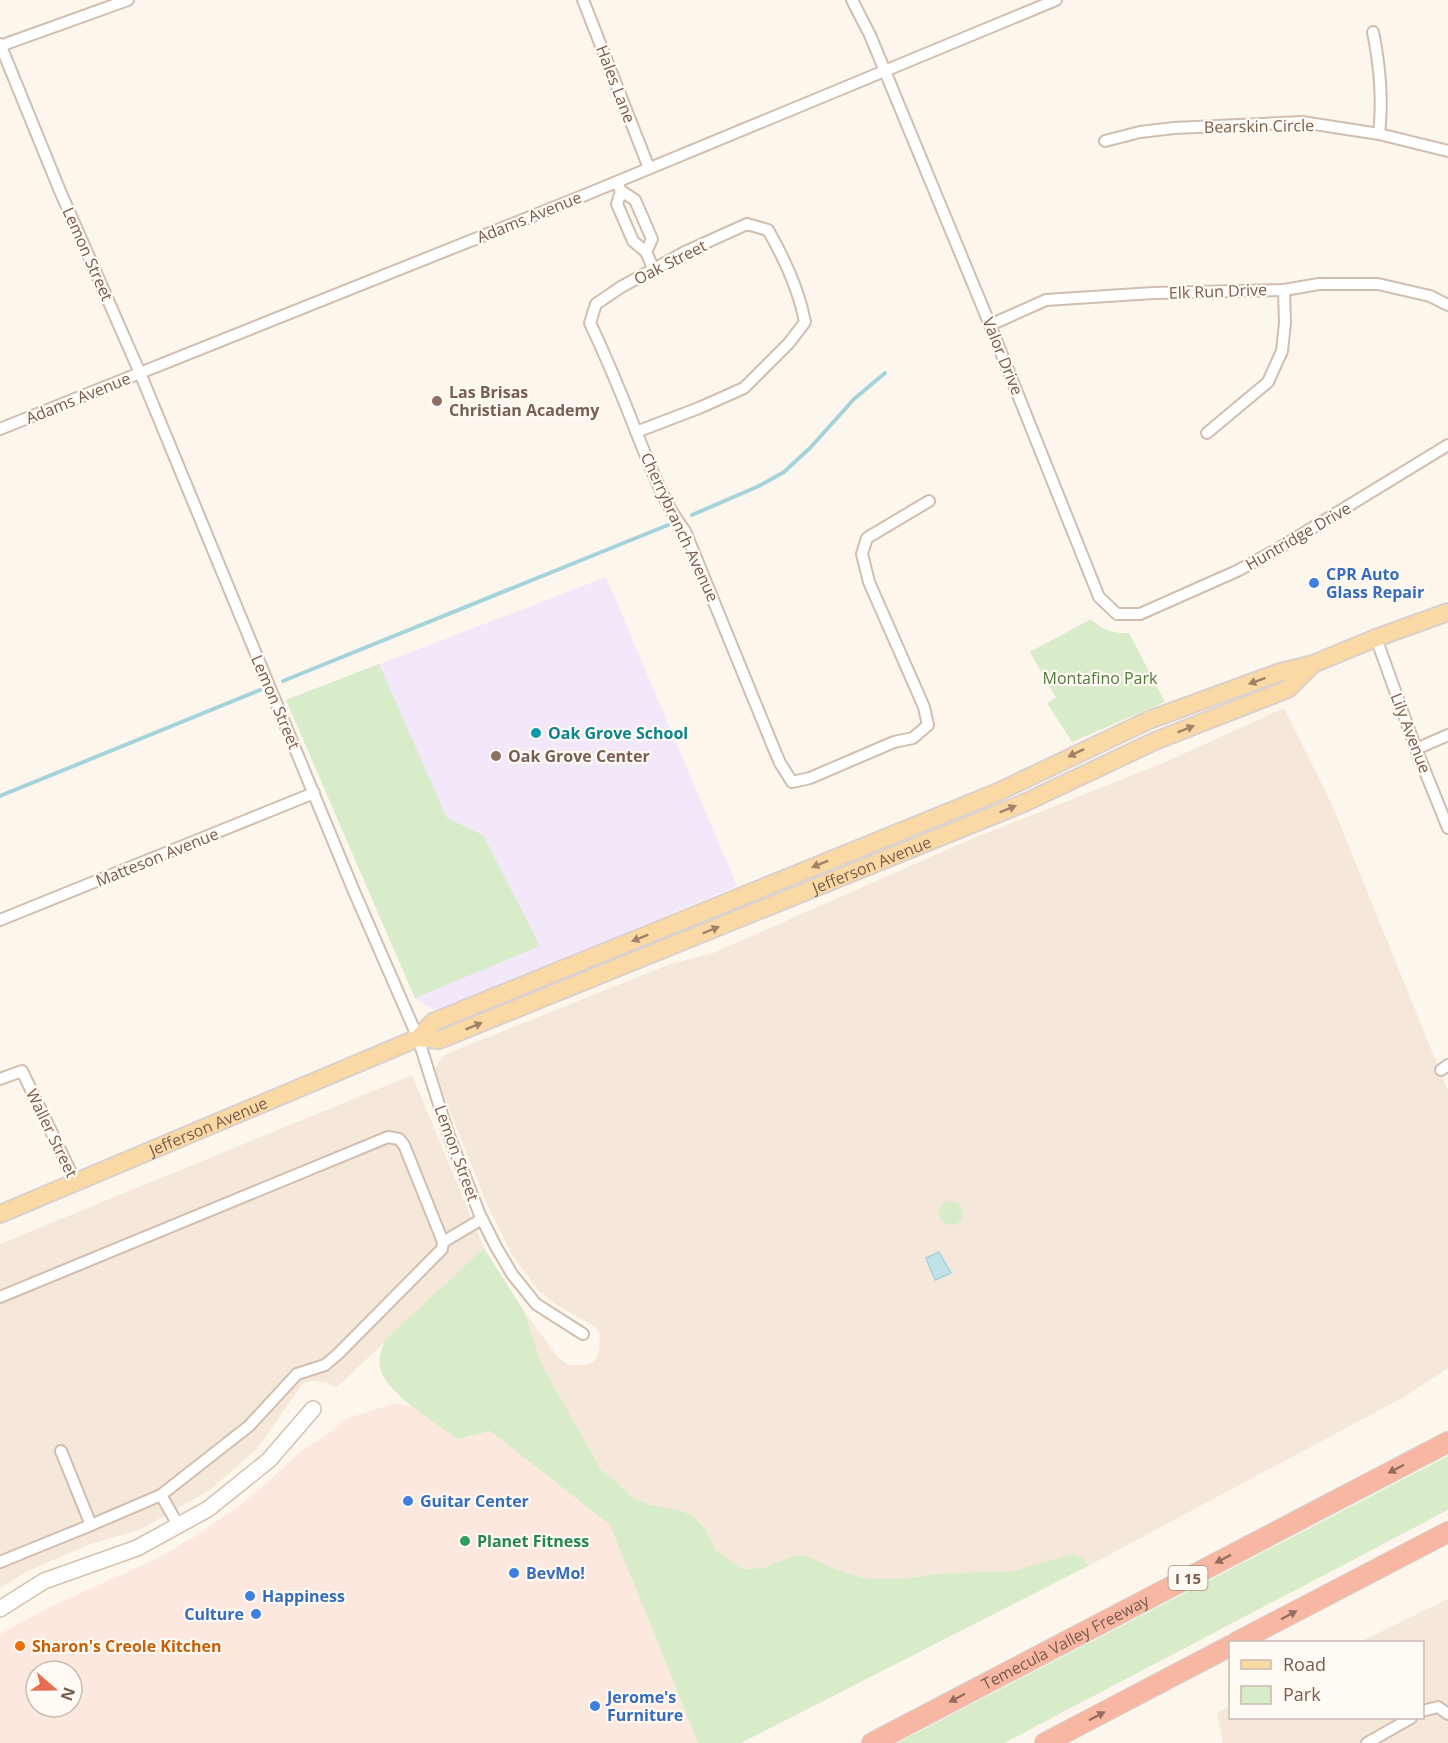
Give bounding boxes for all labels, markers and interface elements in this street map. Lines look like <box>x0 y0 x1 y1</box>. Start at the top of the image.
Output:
street label: Hales Lane <box>591 42 641 126</box>
street label: Bearskin Circle <box>1204 114 1314 138</box>
street label: Adams Avenue <box>473 186 585 248</box>
street label: Lemon Street <box>58 204 119 305</box>
street label: Oak Street <box>630 234 710 290</box>
street label: Elk Run Drive <box>1168 278 1268 304</box>
street label: Valor Drive <box>977 314 1029 398</box>
street label: Adams Avenue <box>22 367 134 429</box>
place label: Las Brisas Christian Academy <box>449 381 600 421</box>
marker: Las Brisas Christian Academy <box>430 394 444 408</box>
street label: Cherrybranch Avenue <box>636 449 724 605</box>
street label: Huntridge Drive <box>1241 497 1355 575</box>
place label: CPR Auto Glass Repair <box>1326 563 1424 603</box>
marker: CPR Auto Glass Repair <box>1307 576 1321 590</box>
street label: Lemon Street <box>246 651 306 753</box>
park label: Montafino Park <box>1043 667 1158 689</box>
one-way arrow <box>1248 676 1266 686</box>
street label: Lily Avenue <box>1386 690 1436 776</box>
place label: Oak Grove School <box>548 722 688 744</box>
one-way arrow <box>1177 724 1195 733</box>
marker: Oak Grove School <box>529 726 543 740</box>
place label: Oak Grove Center <box>508 745 650 767</box>
marker: Oak Grove Center <box>489 749 503 763</box>
one-way arrow <box>1068 749 1085 758</box>
one-way arrow <box>1000 804 1018 814</box>
street label: Matteson Avenue <box>92 822 222 892</box>
street label: Jefferson Avenue <box>807 831 935 899</box>
one-way arrow <box>811 860 829 869</box>
one-way arrow <box>702 925 720 934</box>
one-way arrow <box>630 933 648 943</box>
one-way arrow <box>465 1021 483 1031</box>
street label: Waller Street <box>21 1085 83 1181</box>
street label: Jefferson Avenue <box>144 1092 271 1162</box>
street label: Lemon Street <box>429 1102 485 1204</box>
one-way arrow <box>1387 1464 1404 1474</box>
place label: Guitar Center <box>420 1490 529 1512</box>
marker: Guitar Center <box>401 1494 415 1508</box>
place label: Planet Fitness <box>477 1530 589 1552</box>
marker: Planet Fitness <box>458 1534 472 1548</box>
one-way arrow <box>1215 1555 1232 1564</box>
place label: BevMo! <box>526 1562 585 1584</box>
marker: BevMo! <box>507 1566 521 1580</box>
road number: I 15 <box>1168 1566 1208 1590</box>
place label: Happiness <box>262 1585 345 1607</box>
marker: Happiness <box>243 1589 257 1603</box>
street label: Temecula Valley Freeway <box>978 1589 1154 1695</box>
place label: Culture <box>184 1603 244 1625</box>
marker: Culture <box>249 1607 263 1621</box>
one-way arrow <box>1280 1610 1297 1620</box>
place label: Sharon's Creole Kitchen <box>32 1635 222 1657</box>
marker: Sharon's Creole Kitchen <box>13 1639 27 1653</box>
legend <box>1229 1641 1424 1719</box>
text: Road <box>1283 1652 1326 1676</box>
north arrow <box>24 1659 84 1719</box>
text: Park <box>1283 1682 1321 1706</box>
text: N <box>56 1684 81 1704</box>
place label: Jerome's Furniture <box>605 1686 683 1726</box>
one-way arrow <box>949 1693 966 1703</box>
marker: Jerome's Furniture <box>588 1699 602 1713</box>
one-way arrow <box>1089 1711 1106 1721</box>

